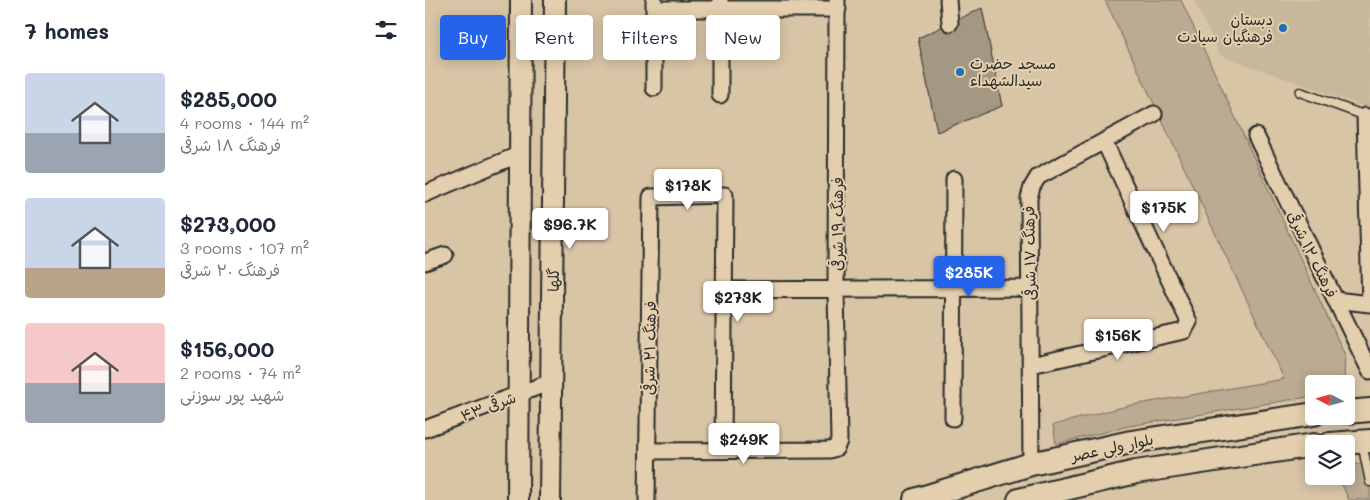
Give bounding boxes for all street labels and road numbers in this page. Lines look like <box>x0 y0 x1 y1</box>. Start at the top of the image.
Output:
street label: فرهنگ ۱۹ شرقی <box>827 177 847 271</box>
street label: فرهنگ ۱۷ شرقی <box>1018 205 1040 301</box>
street label: فرهنگ ۱۲ شرقی <box>1283 207 1343 301</box>
street label: گلها <box>543 268 563 292</box>
street label: فرهنگ ۲۱ شرقی <box>638 301 660 395</box>
street label: ۴۳ شرقی <box>457 387 519 425</box>
street label: بلوار ولی عصر <box>1067 428 1155 467</box>

